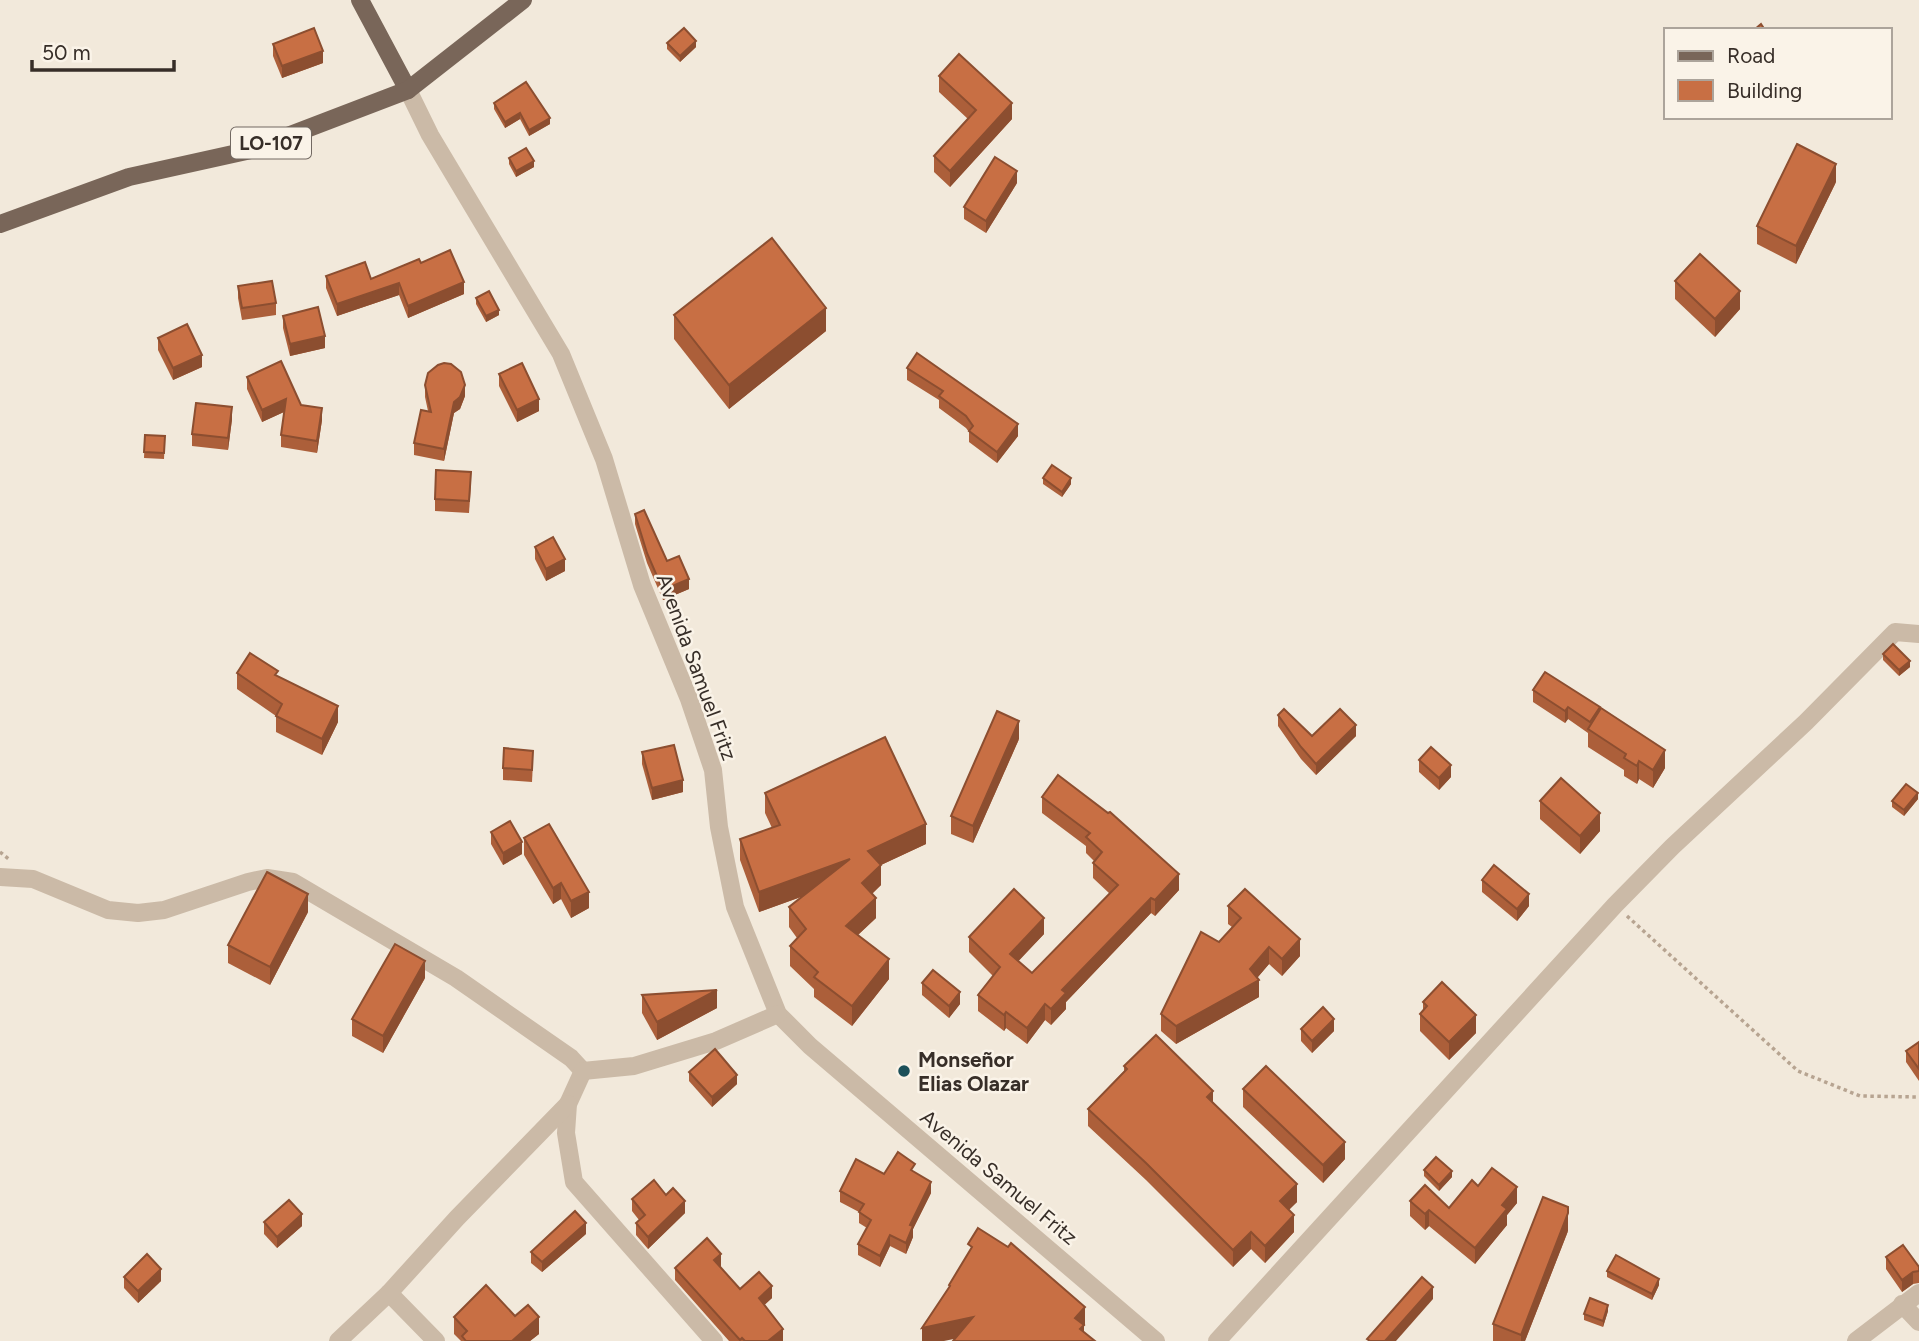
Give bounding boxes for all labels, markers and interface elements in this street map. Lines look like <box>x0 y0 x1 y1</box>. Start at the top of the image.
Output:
scale bar <box>32 28 173 72</box>
legend <box>1664 28 1891 119</box>
text: 50 m <box>42 40 91 65</box>
text: Road <box>1727 43 1775 68</box>
text: Building <box>1727 78 1802 103</box>
road number: LO-107 <box>231 127 311 158</box>
street label: Avenida Samuel Fritz <box>652 570 742 764</box>
place label: Monseñor Elias Olazar <box>918 1047 1029 1096</box>
marker: Monseñor Elias Olazar <box>896 1063 912 1079</box>
street label: Avenida Samuel Fritz <box>916 1104 1082 1250</box>

